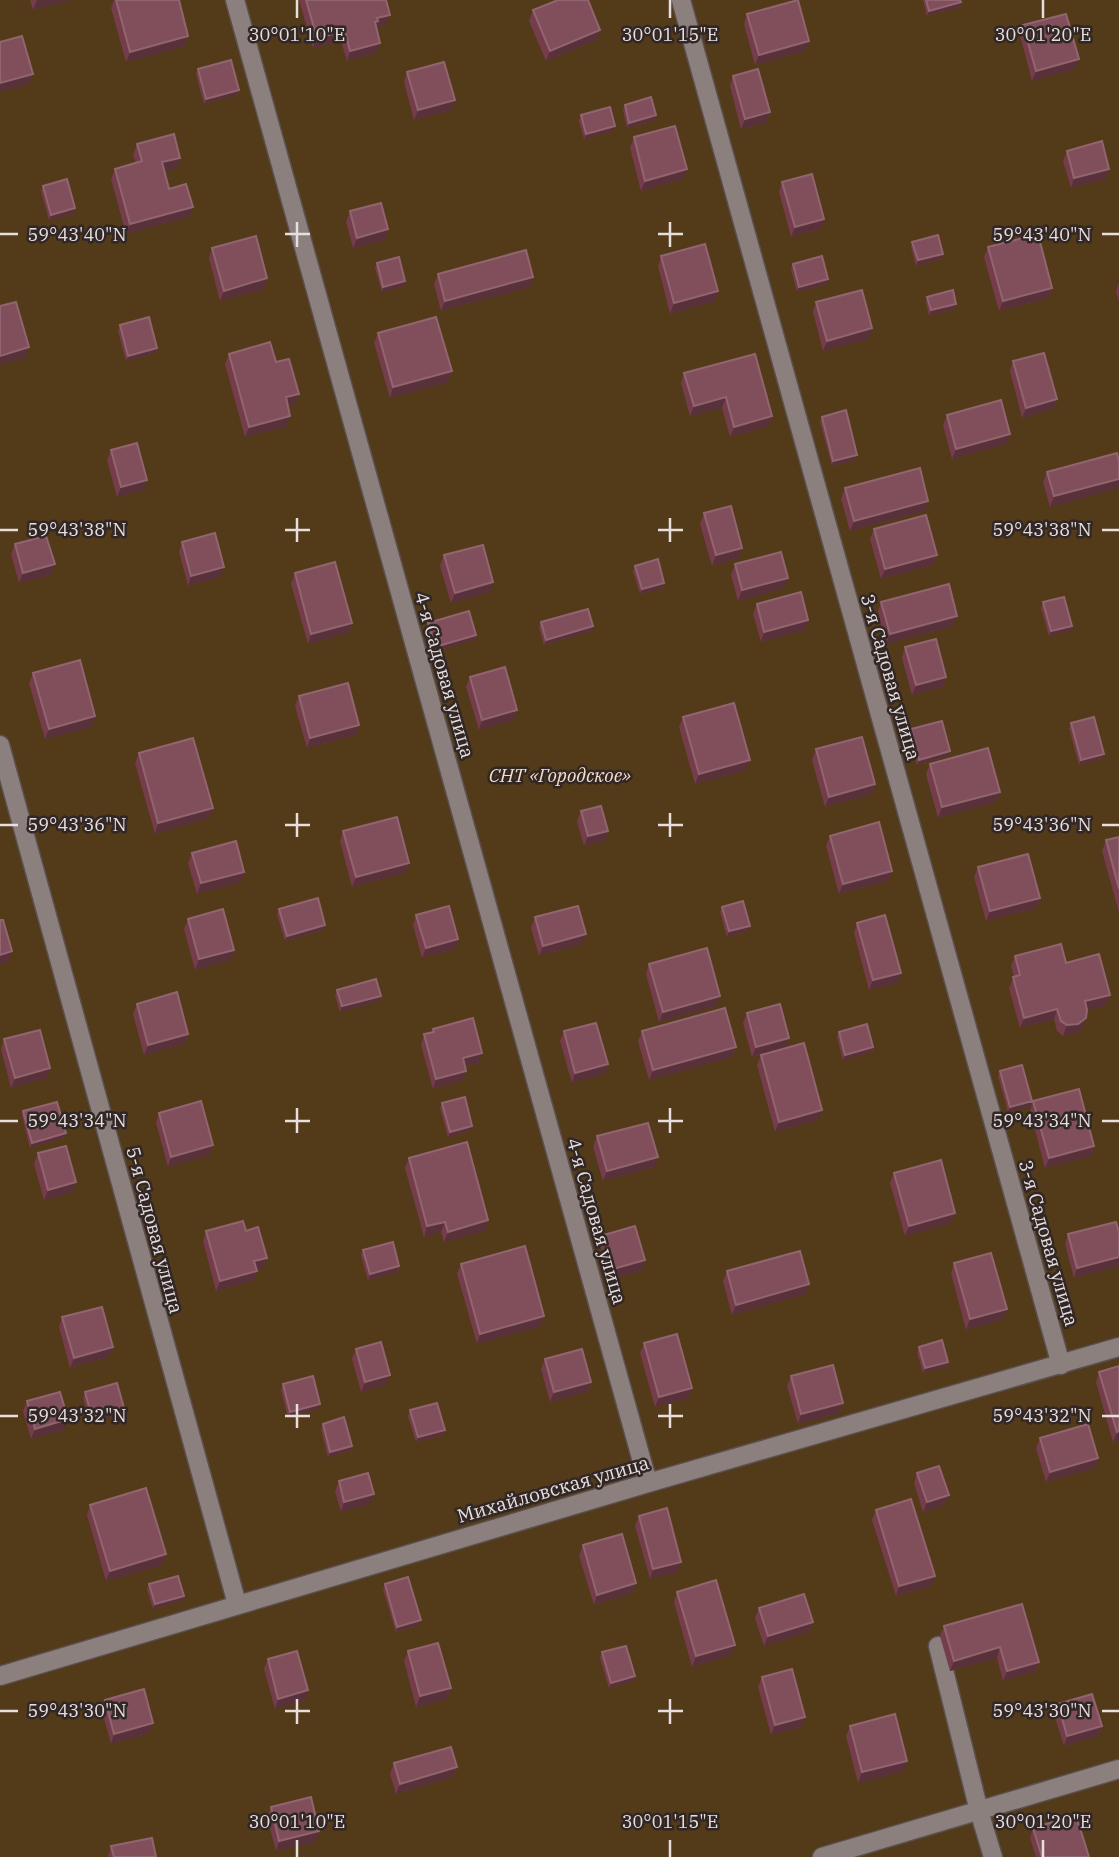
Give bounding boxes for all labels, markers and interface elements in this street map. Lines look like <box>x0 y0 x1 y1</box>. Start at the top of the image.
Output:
text: 30°01'10"E <box>249 23 345 46</box>
text: 30°01'15"E <box>622 23 718 46</box>
text: 30°01'20"E <box>995 23 1091 46</box>
text: 59°43'40"N <box>28 223 127 246</box>
text: 59°43'40"N <box>993 223 1092 246</box>
text: 59°43'38"N <box>28 518 127 541</box>
text: 59°43'38"N <box>993 518 1092 541</box>
street label: 4-я Садовая улица <box>410 589 480 761</box>
street label: 3-я Садовая улица <box>856 591 926 763</box>
park label: СНТ «Городское» <box>489 763 631 787</box>
text: 59°43'36"N <box>28 813 127 836</box>
text: 59°43'36"N <box>993 813 1092 836</box>
text: 59°43'34"N <box>28 1109 127 1132</box>
text: 59°43'34"N <box>993 1109 1092 1132</box>
street label: 4-я Садовая улица <box>562 1135 632 1307</box>
street label: 5-я Садовая улица <box>121 1144 189 1316</box>
street label: 3-я Садовая улица <box>1014 1157 1084 1329</box>
text: 59°43'32"N <box>28 1404 127 1427</box>
text: 59°43'32"N <box>993 1404 1092 1427</box>
street label: Михайловская улица <box>454 1450 652 1528</box>
text: 59°43'30"N <box>28 1699 127 1722</box>
text: 59°43'30"N <box>993 1699 1092 1722</box>
text: 30°01'10"E <box>249 1810 345 1833</box>
text: 30°01'15"E <box>622 1810 718 1833</box>
text: 30°01'20"E <box>995 1810 1091 1833</box>

